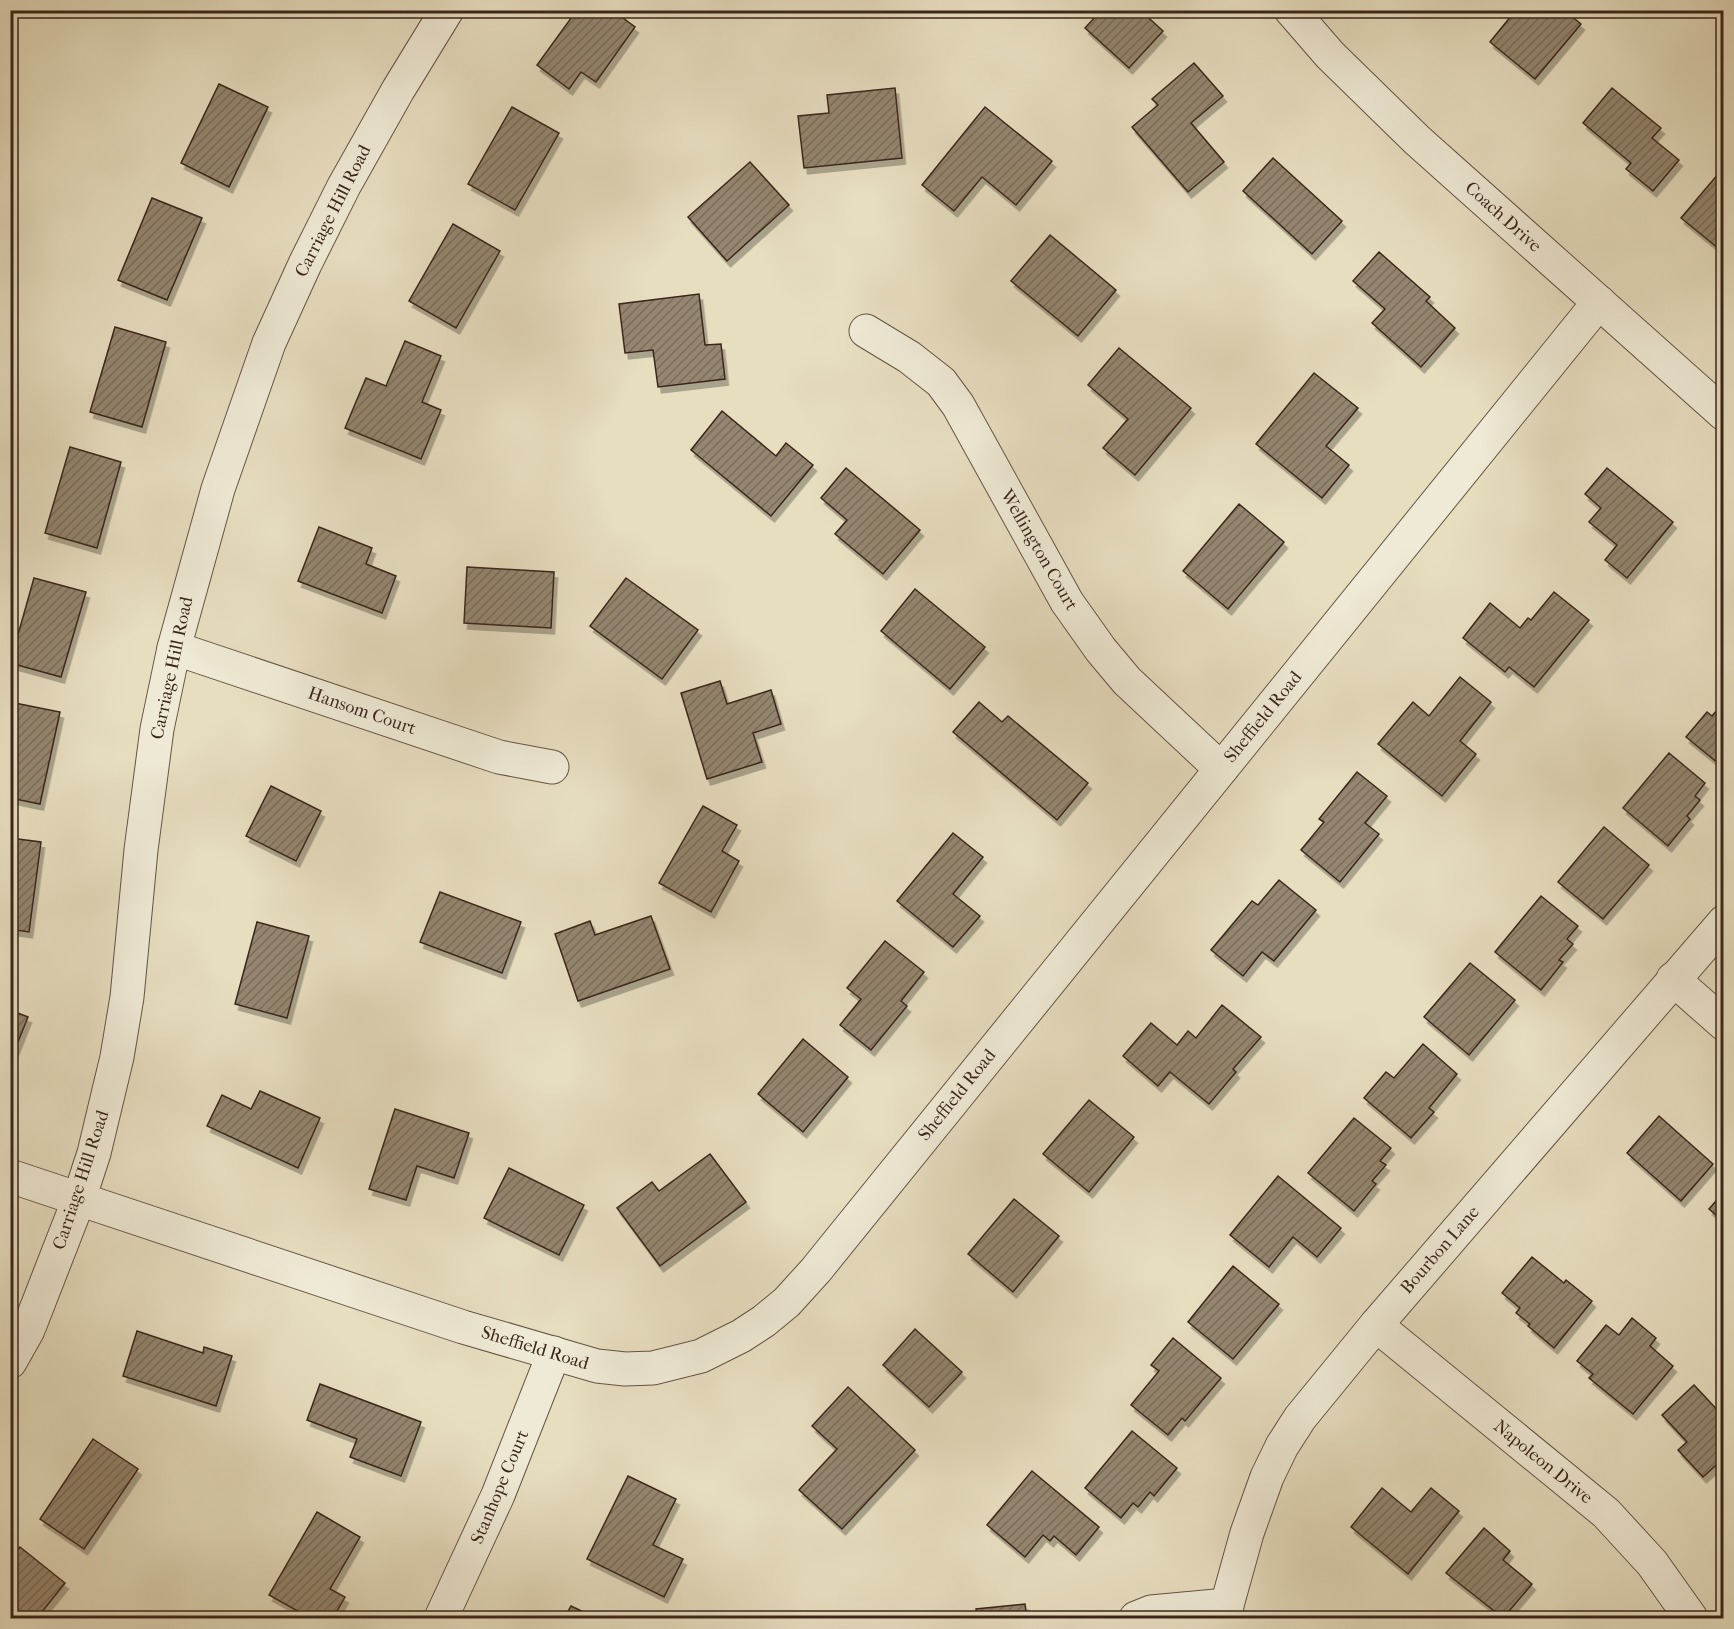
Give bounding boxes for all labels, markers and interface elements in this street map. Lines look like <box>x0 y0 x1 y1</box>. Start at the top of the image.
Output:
street label: Carriage Hill Road <box>291 141 375 280</box>
street label: Coach Drive <box>1461 177 1546 257</box>
street label: Wellington Court <box>995 485 1082 615</box>
street label: Carriage Hill Road <box>147 595 197 741</box>
street label: Sheffield Road <box>1220 667 1306 767</box>
street label: Hansom Court <box>305 683 419 740</box>
street label: Sheffield Road <box>914 1045 1000 1145</box>
street label: Carriage Hill Road <box>49 1108 113 1252</box>
street label: Bourbon Lane <box>1396 1202 1484 1298</box>
street label: Sheffield Road <box>479 1322 592 1374</box>
street label: Napoleon Drive <box>1489 1416 1597 1508</box>
street label: Stanhope Court <box>467 1426 534 1547</box>

